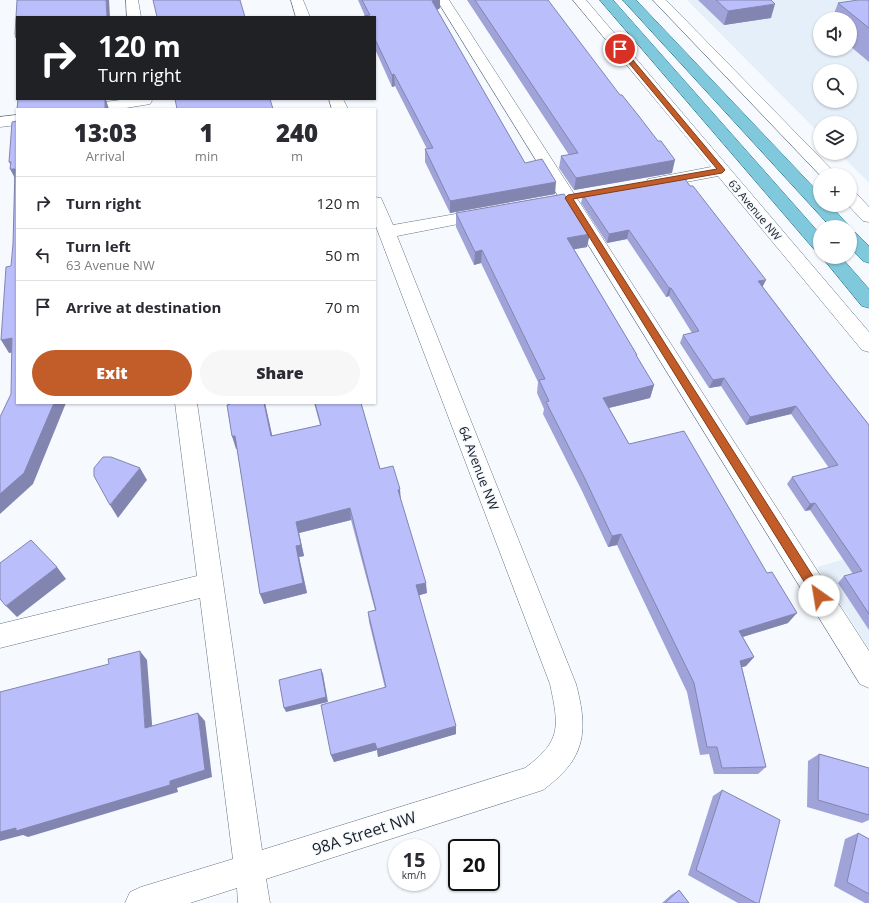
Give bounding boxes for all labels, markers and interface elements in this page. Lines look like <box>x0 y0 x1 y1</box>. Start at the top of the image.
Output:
map controls <box>813 12 857 264</box>
button: sound <box>813 12 857 56</box>
text: 120 m <box>98 27 181 65</box>
icon: right <box>32 32 84 84</box>
pin <box>603 32 637 66</box>
icon: arrive <box>609 38 631 60</box>
text: Turn right <box>98 63 181 87</box>
button: search <box>813 64 857 108</box>
text: 13:03 <box>74 116 137 149</box>
text: 1 <box>199 116 214 149</box>
text: 240 <box>276 116 318 149</box>
button: layers <box>813 116 857 160</box>
text: Arrival <box>86 147 125 165</box>
text: min <box>195 147 218 165</box>
text: m <box>291 147 303 165</box>
button: + <box>813 168 857 212</box>
street label: 63 Avenue NW <box>726 176 785 243</box>
icon: right <box>32 192 54 214</box>
text: Turn right <box>66 193 141 213</box>
text: 120 m <box>316 193 360 213</box>
button: − <box>813 220 857 264</box>
text: Turn left <box>66 236 131 256</box>
icon: left <box>32 244 54 266</box>
text: 50 m <box>325 245 360 265</box>
text: 63 Avenue NW <box>66 256 155 274</box>
icon: arrive <box>32 296 54 318</box>
text: Arrive at destination <box>66 297 221 317</box>
text: 70 m <box>325 297 360 317</box>
button: Exit <box>32 350 192 396</box>
button: Share <box>200 350 360 396</box>
street label: 64 Avenue NW <box>455 423 503 513</box>
position arrow <box>798 575 840 617</box>
street label: 98A Street NW <box>309 806 419 860</box>
speed limit sign: 20 <box>448 839 500 891</box>
text: 15 <box>403 846 425 873</box>
text: km/h <box>402 868 426 882</box>

